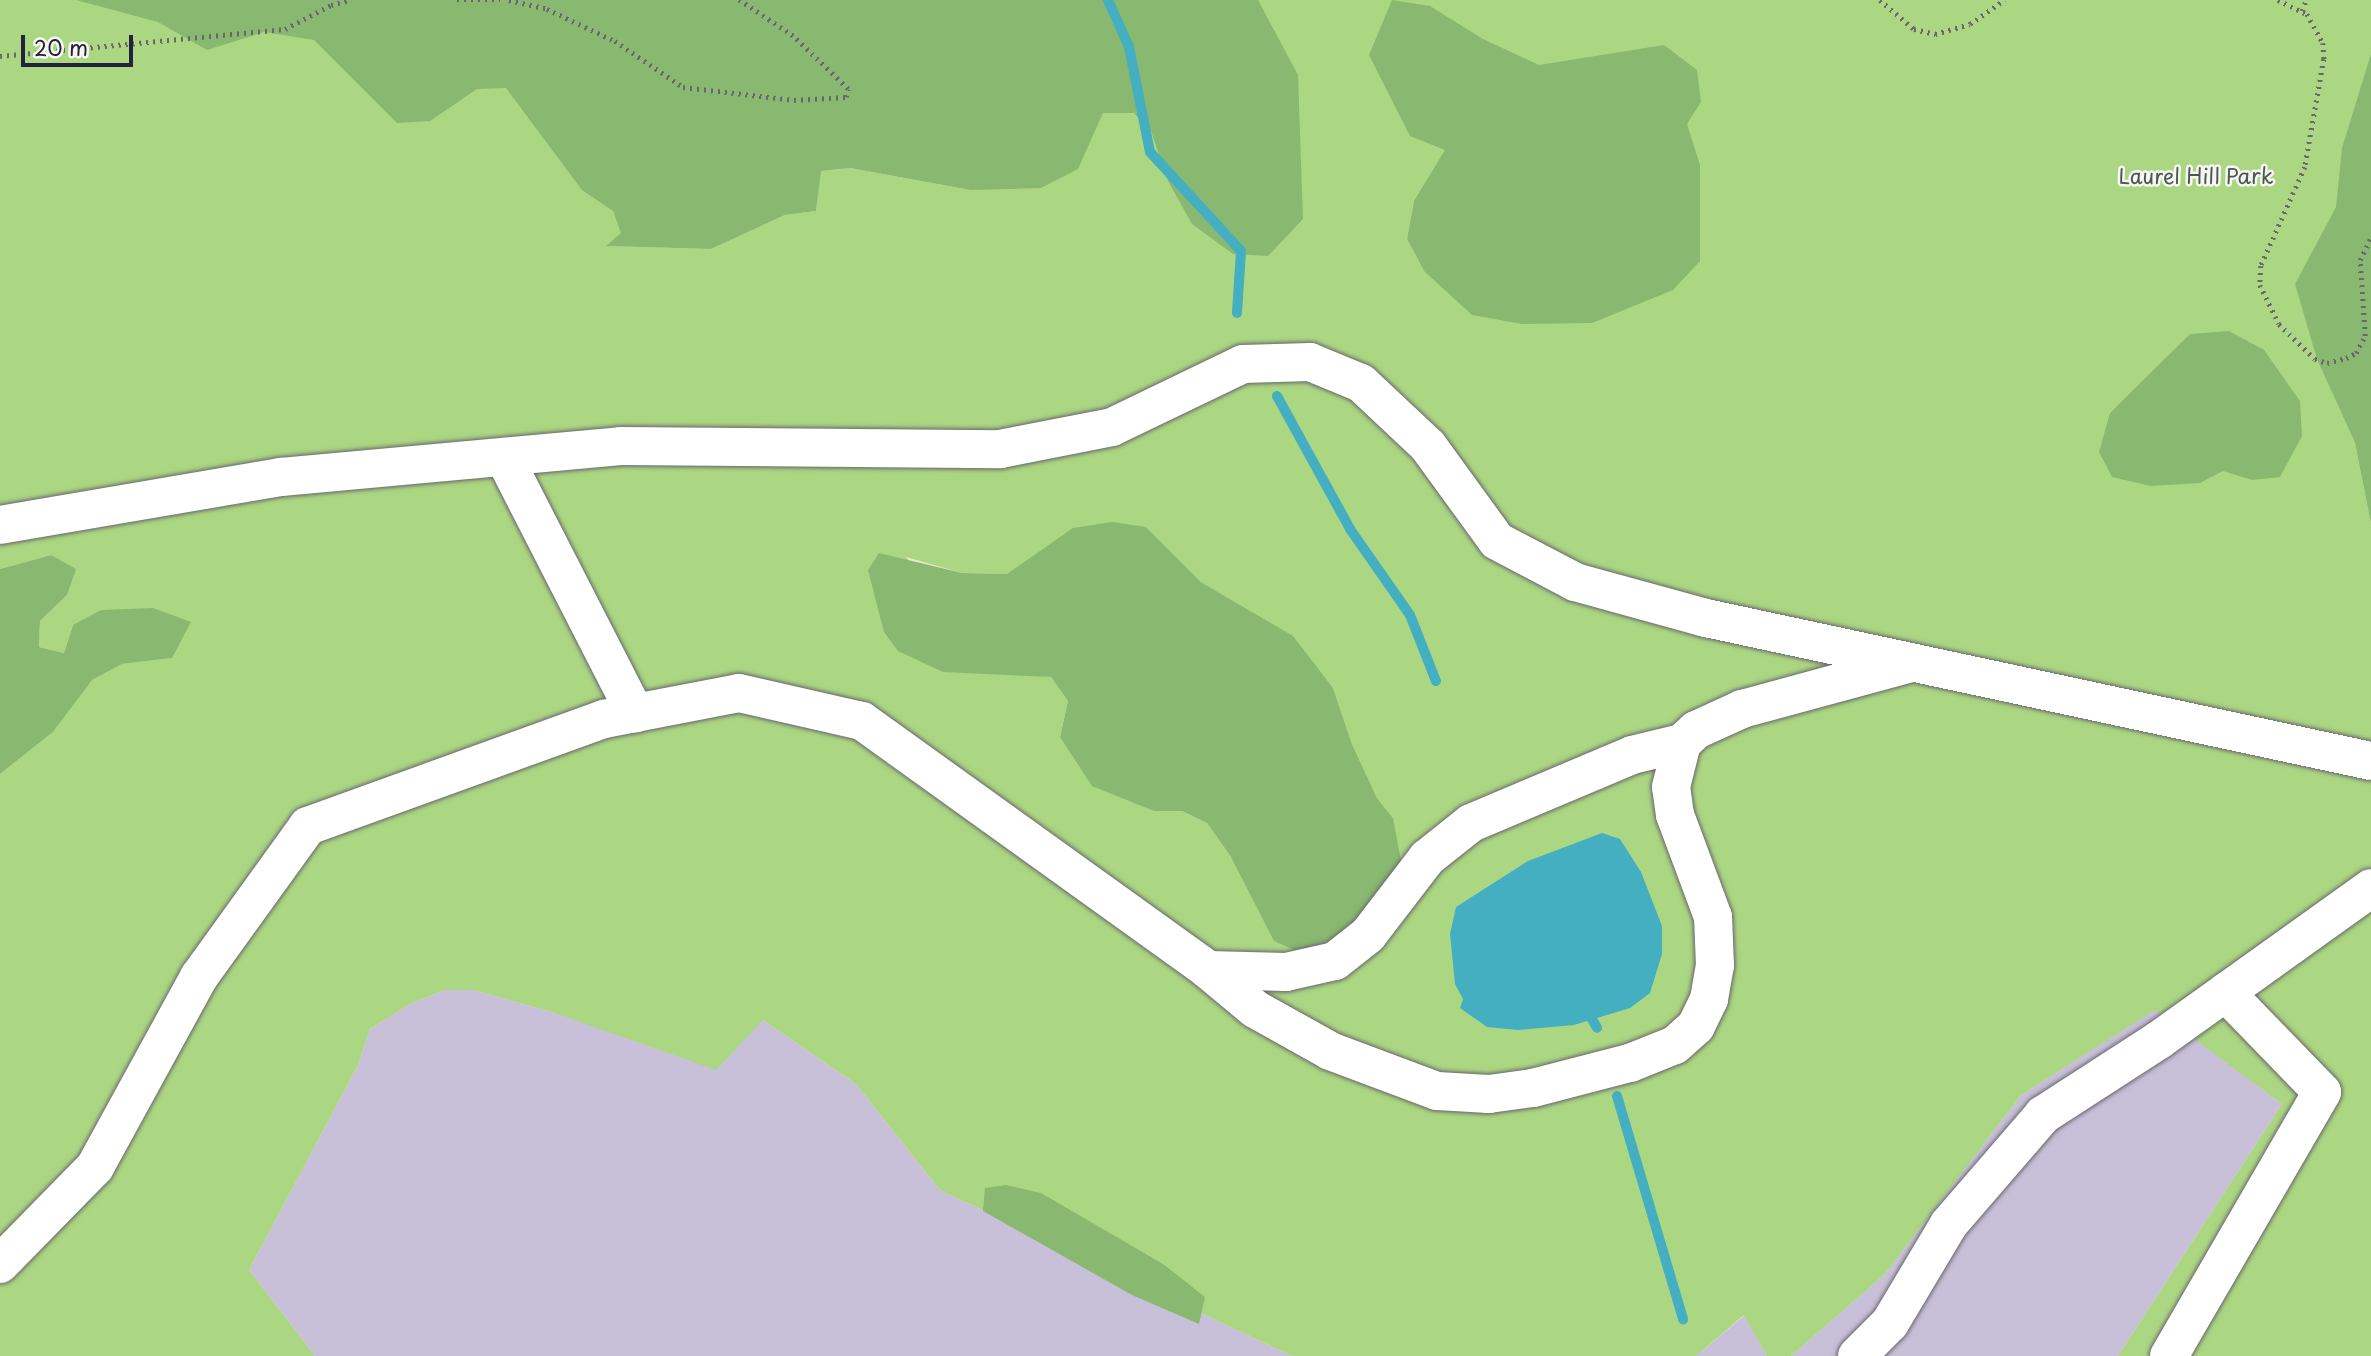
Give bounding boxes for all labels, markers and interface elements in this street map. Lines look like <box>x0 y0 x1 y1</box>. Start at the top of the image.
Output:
scale bar <box>24 21 136 65</box>
text: 20 m <box>34 31 88 63</box>
park label: Laurel Hill Park <box>2118 162 2274 188</box>

